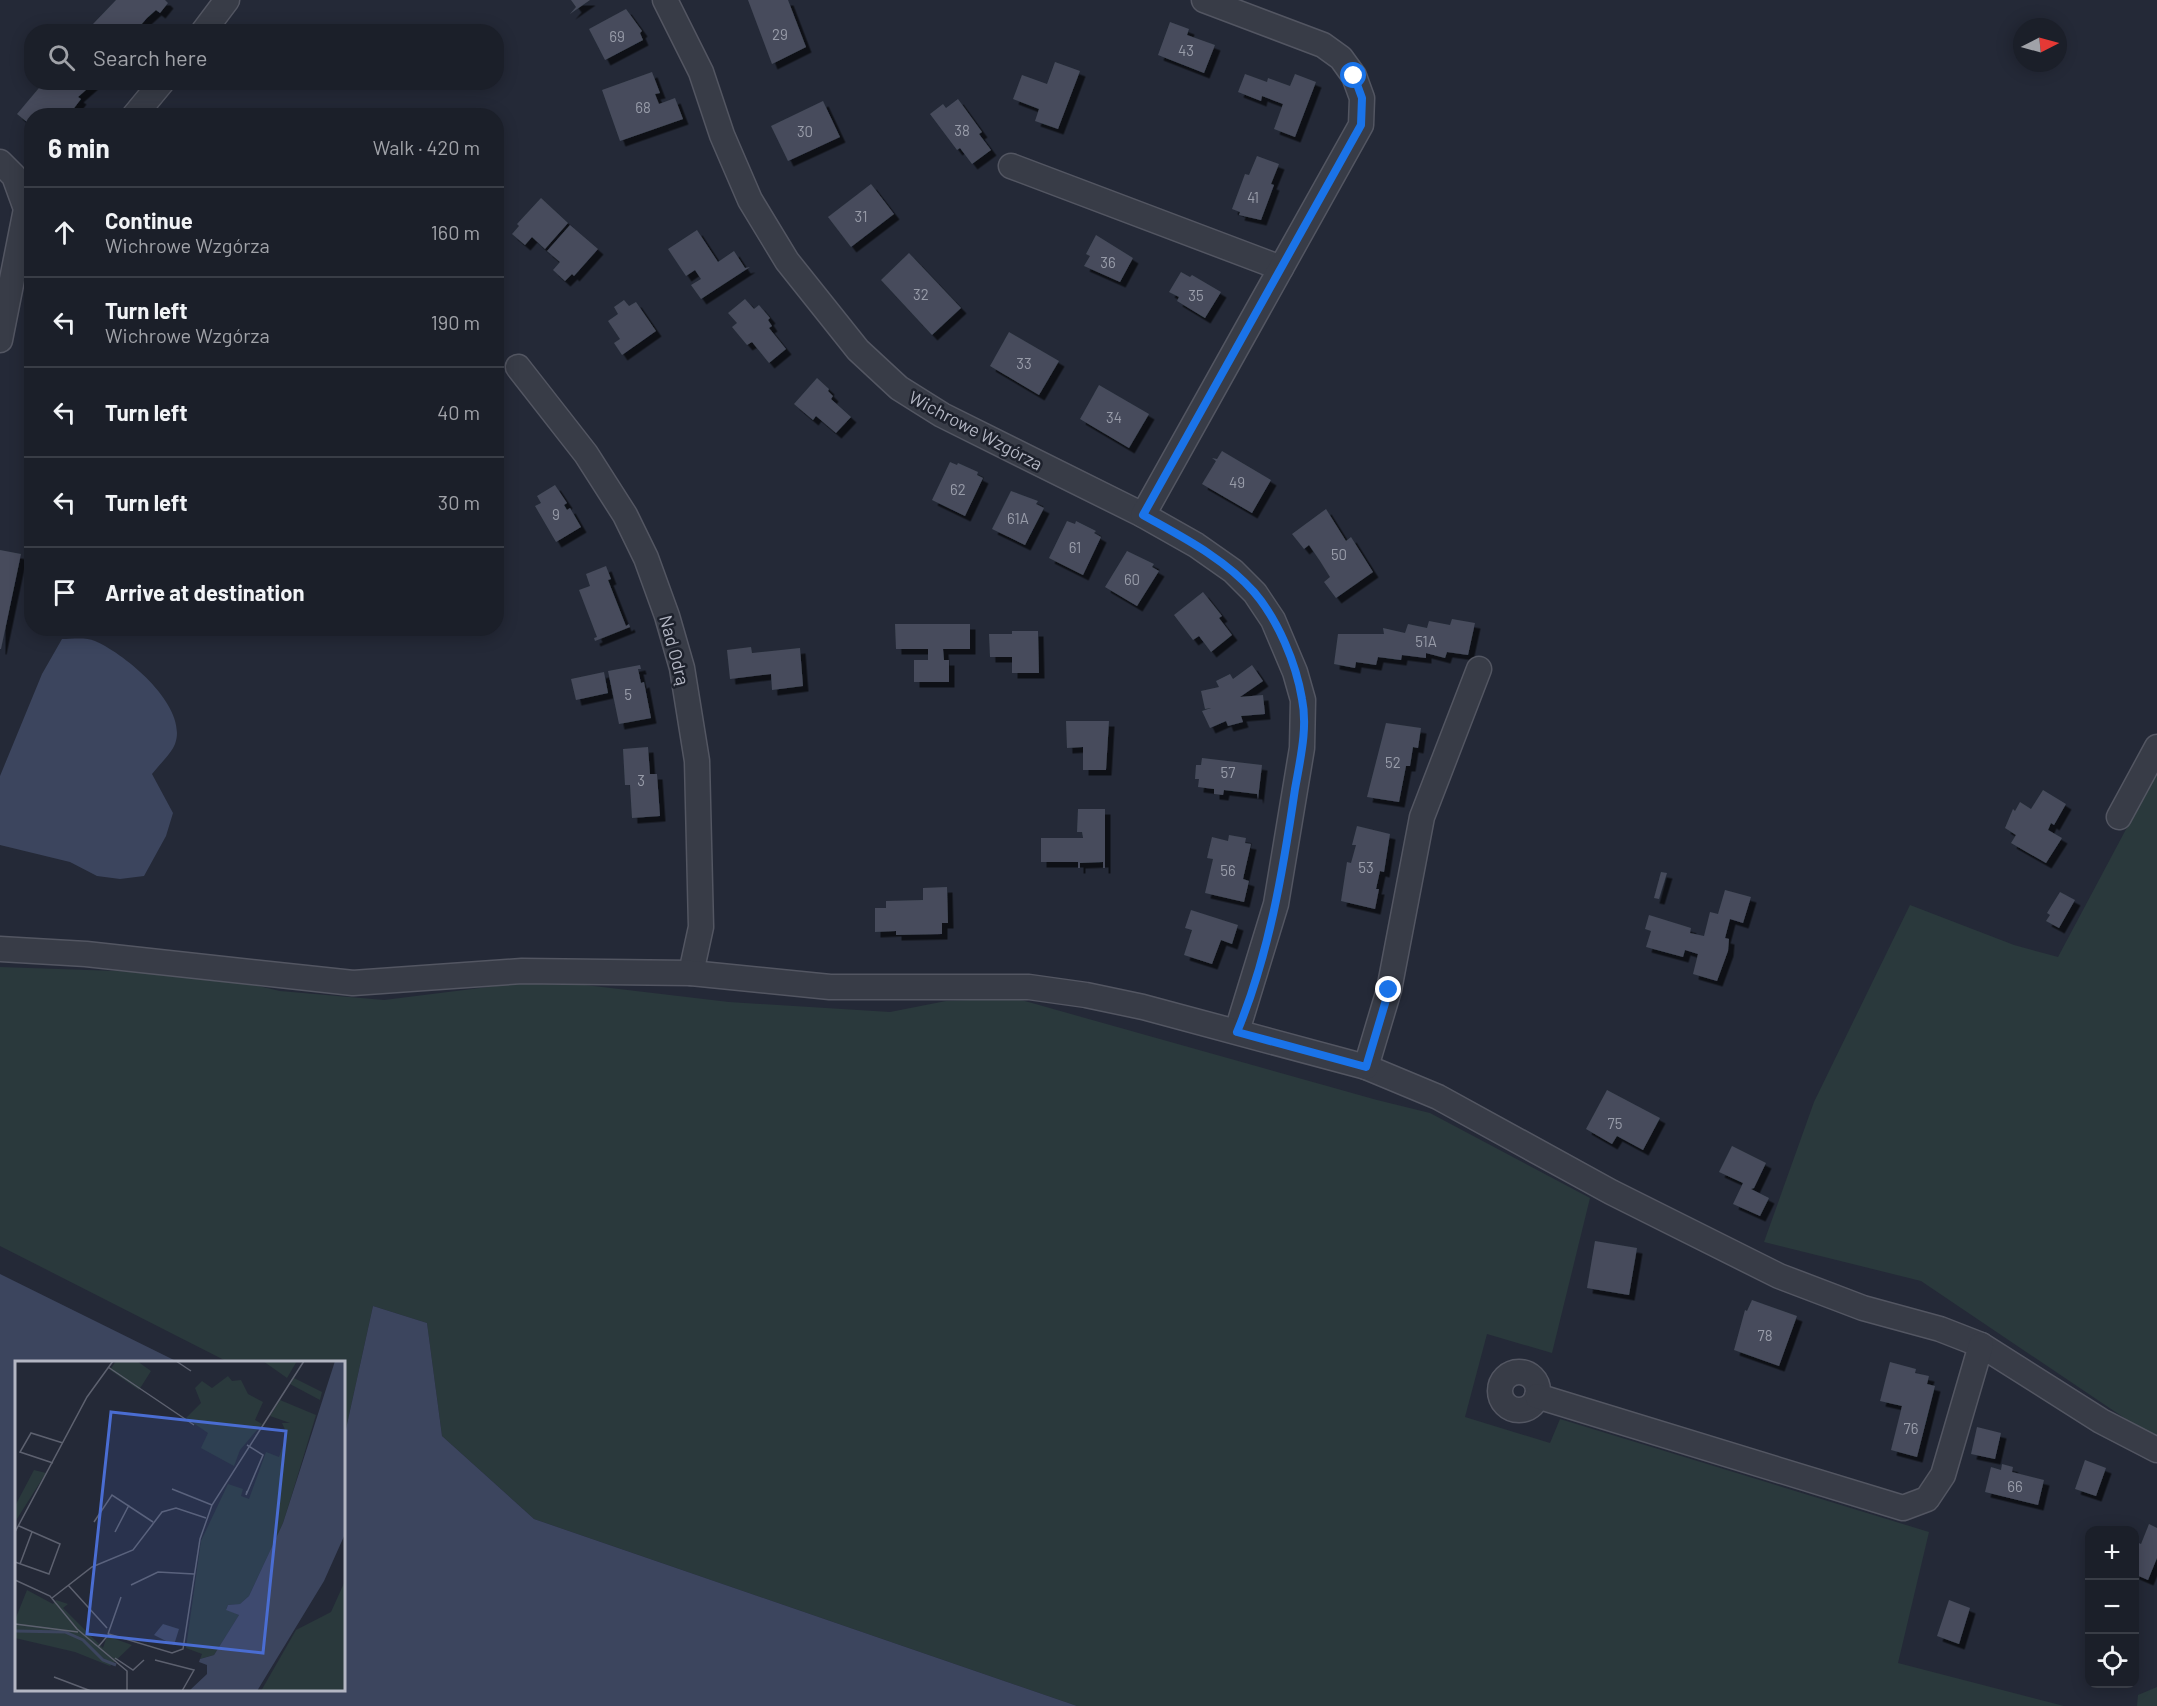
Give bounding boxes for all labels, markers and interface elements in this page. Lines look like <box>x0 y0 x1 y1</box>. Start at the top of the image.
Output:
north arrow <box>2013 18 2067 72</box>
search box <box>24 24 504 90</box>
house number: 29 <box>772 25 788 43</box>
house number: 69 <box>609 27 625 45</box>
icon: search <box>45 41 78 74</box>
house number: 43 <box>1178 41 1194 59</box>
text: Search here <box>93 44 207 70</box>
route start <box>1340 62 1366 88</box>
house number: 68 <box>635 98 651 116</box>
house number: 38 <box>954 121 970 139</box>
house number: 30 <box>797 122 813 140</box>
text: 6 min <box>48 132 110 163</box>
text: Walk · 420 m <box>373 135 480 159</box>
house number: 41 <box>1247 188 1259 206</box>
text: Continue <box>105 207 193 233</box>
house number: 31 <box>855 207 867 225</box>
icon: ahead <box>48 216 81 249</box>
text: 160 m <box>431 220 480 244</box>
text: Wichrowe Wzgórza <box>105 233 270 257</box>
house number: 36 <box>1100 253 1116 271</box>
house number: 32 <box>913 285 929 303</box>
house number: 35 <box>1188 286 1204 304</box>
text: Turn left <box>105 297 188 323</box>
icon: left <box>48 306 81 339</box>
text: 190 m <box>431 310 480 334</box>
text: Wichrowe Wzgórza <box>105 323 270 347</box>
house number: 33 <box>1016 354 1032 372</box>
street label: Wichrowe Wzgórza <box>905 386 1047 474</box>
icon: left <box>48 396 81 429</box>
text: Turn left <box>105 399 188 425</box>
text: 40 m <box>437 400 480 424</box>
house number: 34 <box>1106 408 1122 426</box>
house number: 49 <box>1229 473 1245 491</box>
house number: 62 <box>950 480 966 498</box>
icon: left <box>48 486 81 519</box>
text: Turn left <box>105 489 188 515</box>
text: 30 m <box>438 490 480 514</box>
house number: 9 <box>552 505 560 523</box>
house number: 61A <box>1007 509 1029 527</box>
house number: 61 <box>1069 538 1081 556</box>
house number: 50 <box>1331 545 1347 563</box>
house number: 60 <box>1124 570 1140 588</box>
icon: arrive <box>48 576 81 609</box>
text: Arrive at destination <box>105 579 304 605</box>
street label: Nad Odrą <box>655 613 695 687</box>
house number: 51A <box>1415 632 1437 650</box>
house number: 5 <box>624 685 632 703</box>
house number: 52 <box>1385 753 1401 771</box>
house number: 57 <box>1221 763 1235 781</box>
house number: 3 <box>637 771 645 789</box>
house number: 53 <box>1358 858 1374 876</box>
house number: 56 <box>1220 861 1236 879</box>
route end <box>1375 976 1401 1002</box>
house number: 75 <box>1608 1114 1622 1132</box>
house number: 78 <box>1758 1326 1772 1344</box>
inset map <box>15 1361 345 1691</box>
house number: 76 <box>1904 1419 1918 1437</box>
house number: 66 <box>2007 1477 2023 1495</box>
map controls <box>2085 1526 2139 1688</box>
button: + <box>2085 1526 2139 1580</box>
button: − <box>2085 1580 2139 1634</box>
button: locate <box>2085 1634 2139 1688</box>

